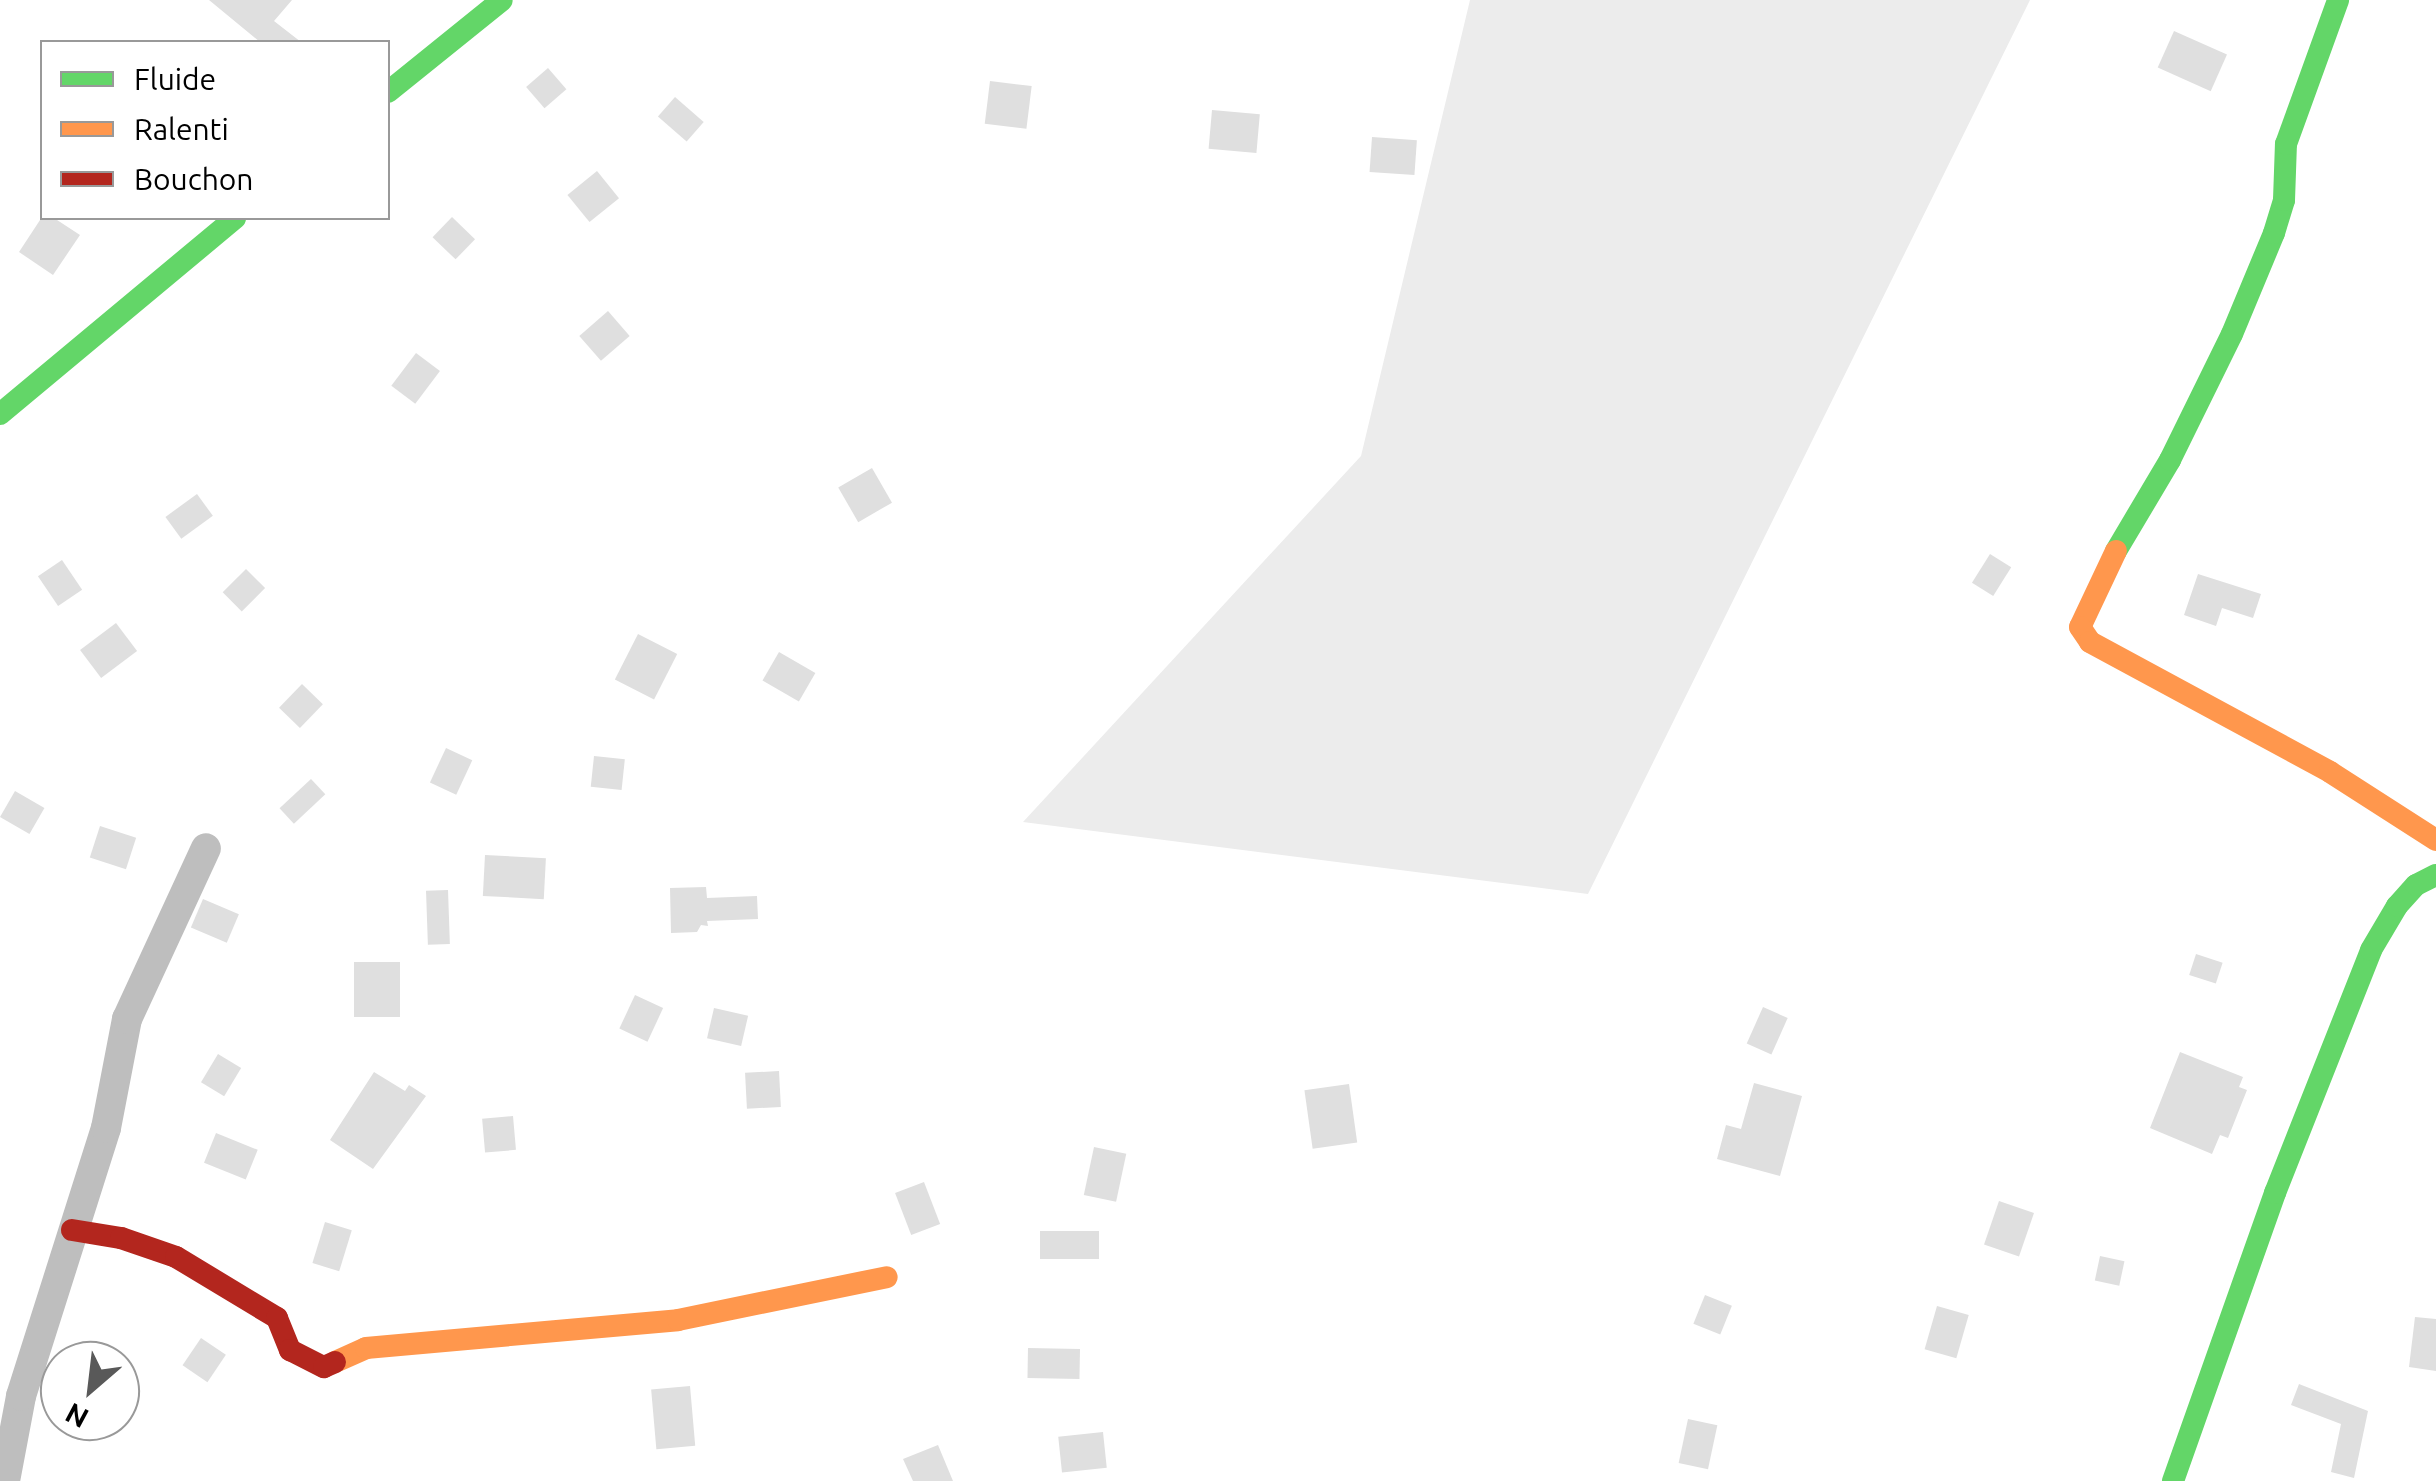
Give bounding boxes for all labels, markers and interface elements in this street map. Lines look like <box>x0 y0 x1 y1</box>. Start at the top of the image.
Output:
legend <box>40 40 390 220</box>
text: Fluide <box>134 62 216 96</box>
text: Ralenti <box>134 112 229 146</box>
text: Bouchon <box>134 162 254 196</box>
north arrow <box>40 1341 140 1441</box>
text: N <box>60 1398 93 1435</box>

